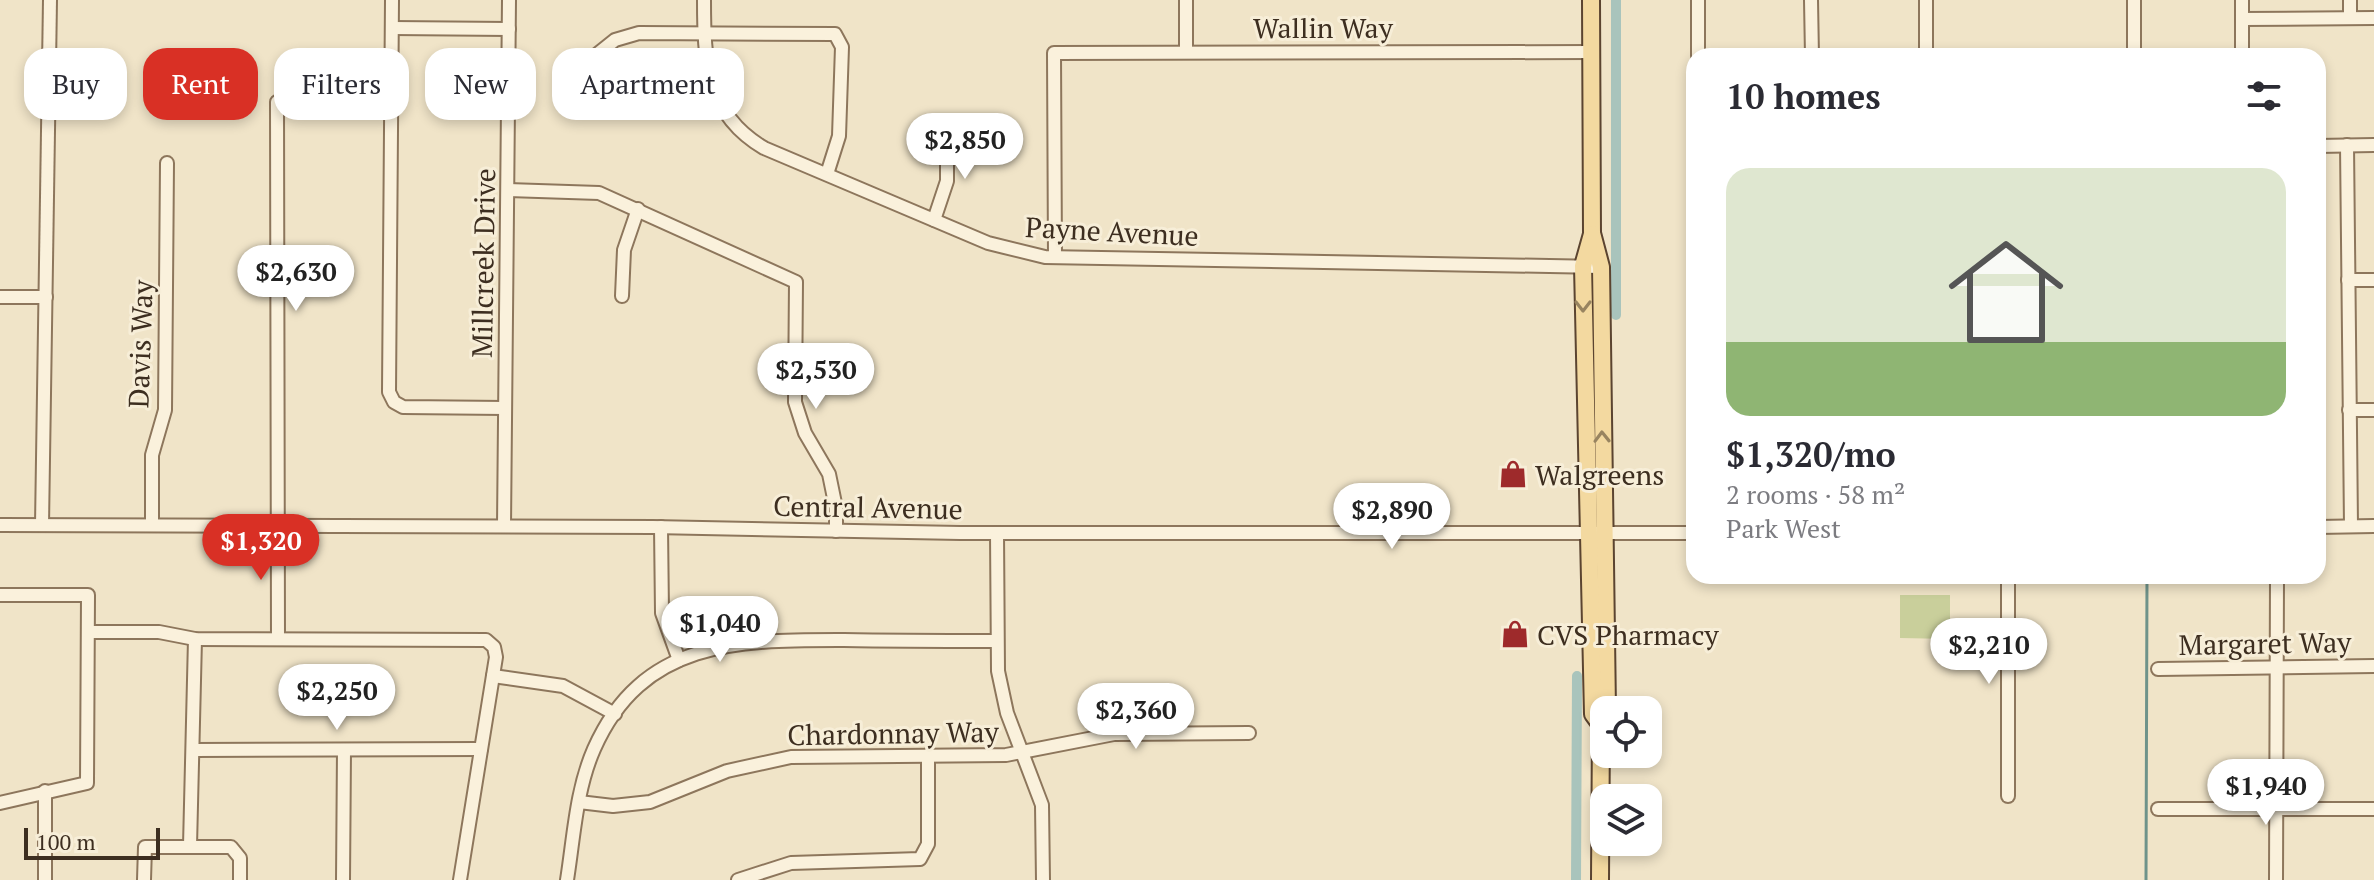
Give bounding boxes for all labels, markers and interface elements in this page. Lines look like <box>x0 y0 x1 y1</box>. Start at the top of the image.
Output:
street label: Wallin Way <box>1253 9 1394 46</box>
chip: Buy <box>24 48 127 120</box>
chip: Rent <box>143 48 258 120</box>
chip: Filters <box>274 48 409 120</box>
chip: New <box>425 48 536 120</box>
chip: Apartment <box>552 48 744 120</box>
text: 10 homes <box>1726 74 1881 119</box>
icon: filters <box>2242 74 2286 118</box>
pin: $2,850 <box>900 113 1030 181</box>
text: $2,850 <box>924 122 1006 156</box>
street label: Millcreek Drive <box>463 168 503 358</box>
street label: Payne Avenue <box>1024 208 1200 254</box>
icon: home <box>1934 220 2078 364</box>
pin: $2,630 <box>231 245 361 313</box>
text: $2,630 <box>255 254 337 288</box>
street label: Davis Way <box>119 278 161 409</box>
one-way arrow <box>1574 300 1592 313</box>
pin: $2,530 <box>751 343 881 411</box>
text: $2,530 <box>775 352 857 386</box>
one-way arrow <box>1593 430 1611 443</box>
text: $1,320/mo <box>1726 432 1896 477</box>
place label: Walgreens <box>1535 456 1664 493</box>
shop icon: Walgreens <box>1498 459 1528 489</box>
text: 2 rooms · 58 m² <box>1726 477 1905 511</box>
pin: $2,890 <box>1327 483 1457 551</box>
street label: Central Avenue <box>773 487 963 527</box>
text: $2,890 <box>1351 492 1433 526</box>
text: Park West <box>1726 511 1841 545</box>
pin: $1,320 <box>196 514 326 582</box>
text: $1,320 <box>220 523 302 557</box>
pin: $1,040 <box>655 596 785 664</box>
text: $1,040 <box>679 605 761 639</box>
place label: CVS Pharmacy <box>1537 616 1720 653</box>
pin: $2,210 <box>1924 618 2054 686</box>
shop icon: CVS Pharmacy <box>1500 619 1530 649</box>
street label: Margaret Way <box>2178 623 2353 663</box>
text: $2,210 <box>1948 627 2030 661</box>
pin: $2,250 <box>272 664 402 732</box>
text: $2,250 <box>296 673 378 707</box>
pin: $2,360 <box>1071 683 1201 751</box>
text: $2,360 <box>1095 692 1177 726</box>
map controls <box>1590 696 1662 856</box>
button: locate <box>1590 696 1662 768</box>
street label: Chardonnay Way <box>787 713 1000 753</box>
pin: $1,940 <box>2201 759 2331 827</box>
text: $1,940 <box>2225 768 2307 802</box>
button: layers <box>1590 784 1662 856</box>
scale bar <box>24 824 160 860</box>
text: 100 m <box>36 827 96 856</box>

